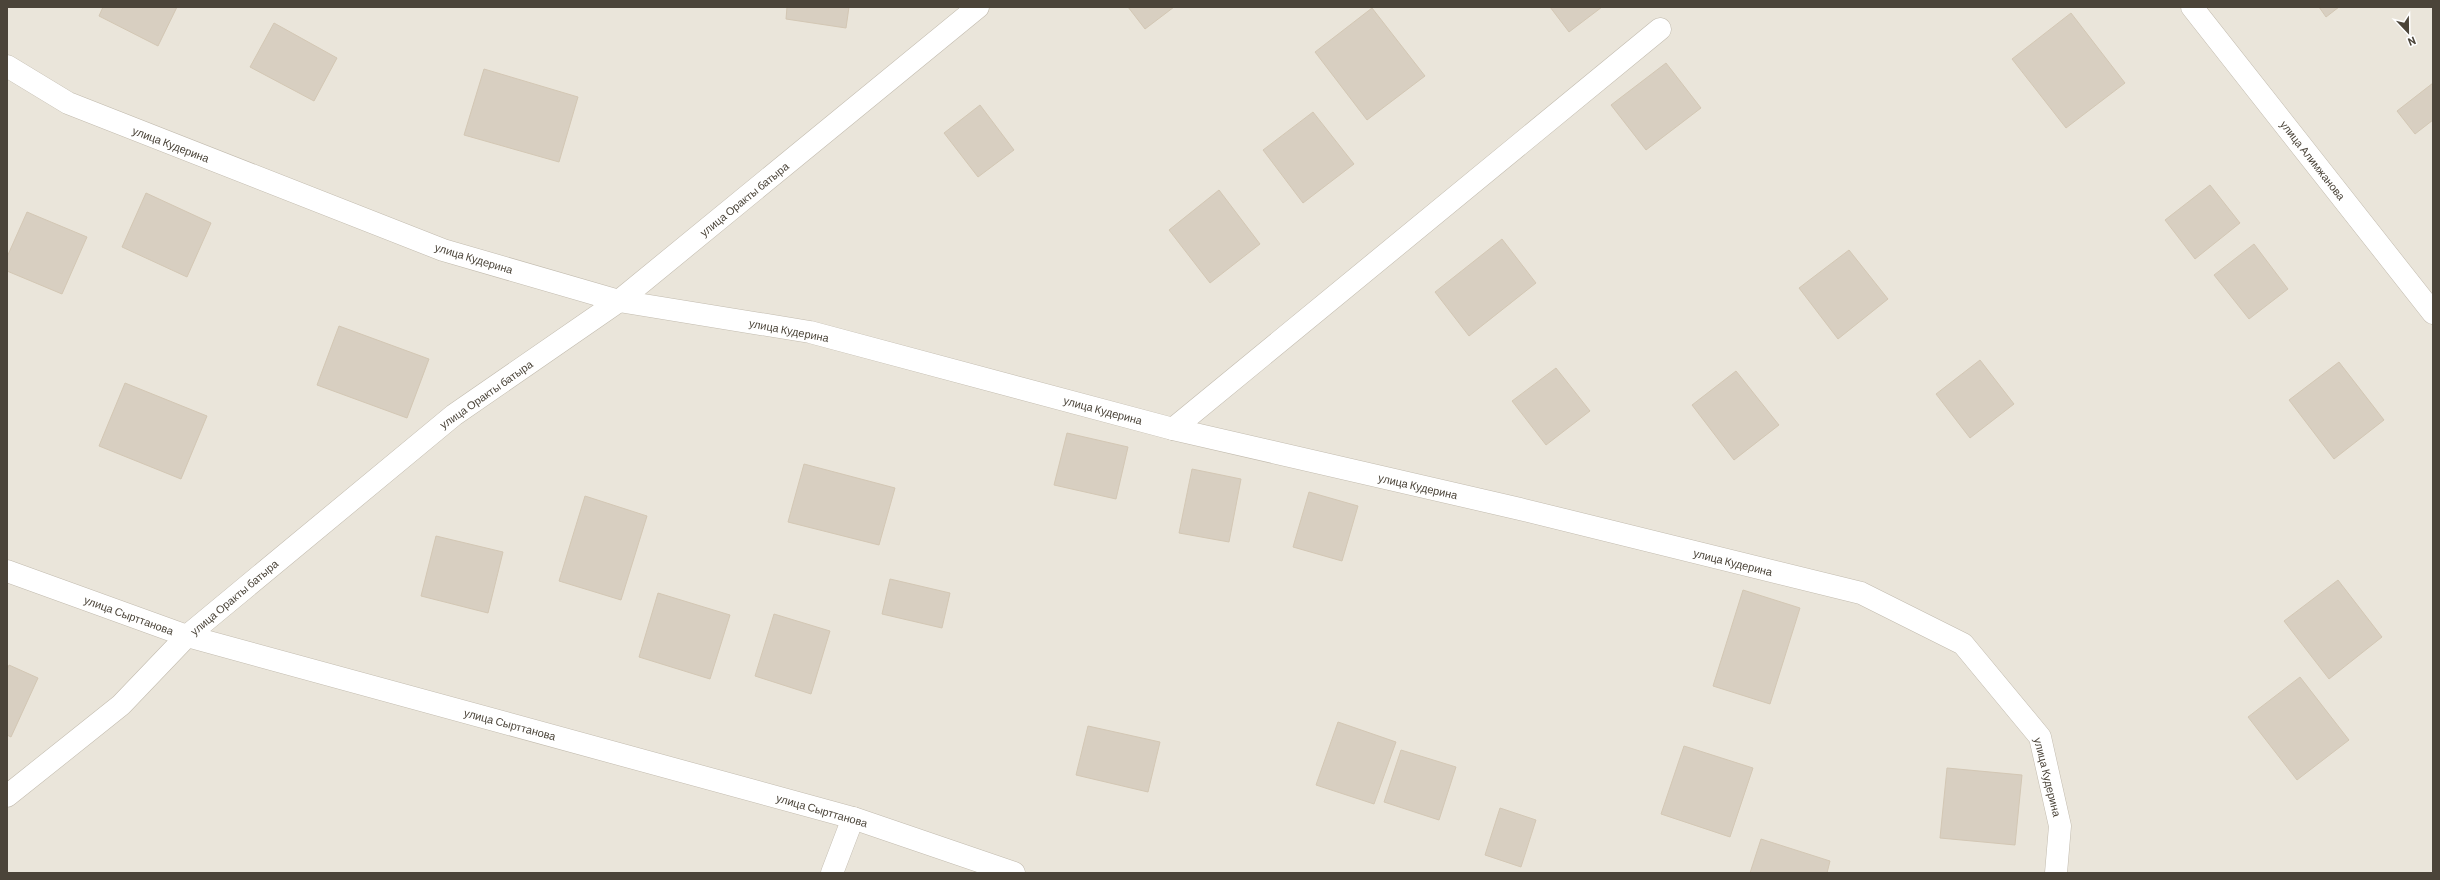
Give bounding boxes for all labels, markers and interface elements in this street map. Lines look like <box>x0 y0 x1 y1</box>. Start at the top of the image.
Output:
north arrow <box>2388 12 2428 52</box>
text: N <box>2406 34 2418 49</box>
street label: улица Алимжанова <box>2278 118 2349 203</box>
street label: улица Кудерина <box>131 123 212 165</box>
street label: улица Оракты батыра <box>697 159 792 239</box>
street label: улица Кудерина <box>433 240 515 276</box>
street label: улица Кудерина <box>748 316 831 344</box>
street label: улица Оракты батыра <box>437 357 536 431</box>
street label: улица Кудерина <box>1062 393 1145 427</box>
street label: улица Кудерина <box>1377 471 1460 502</box>
street label: улица Кудерина <box>1692 546 1775 578</box>
street label: улица Оракты батыра <box>188 556 281 637</box>
street label: улица Сырттанова <box>82 593 176 638</box>
street label: улица Сырттанова <box>463 706 558 743</box>
street label: улица Кудерина <box>2032 736 2064 819</box>
street label: улица Сырттанова <box>775 791 870 829</box>

